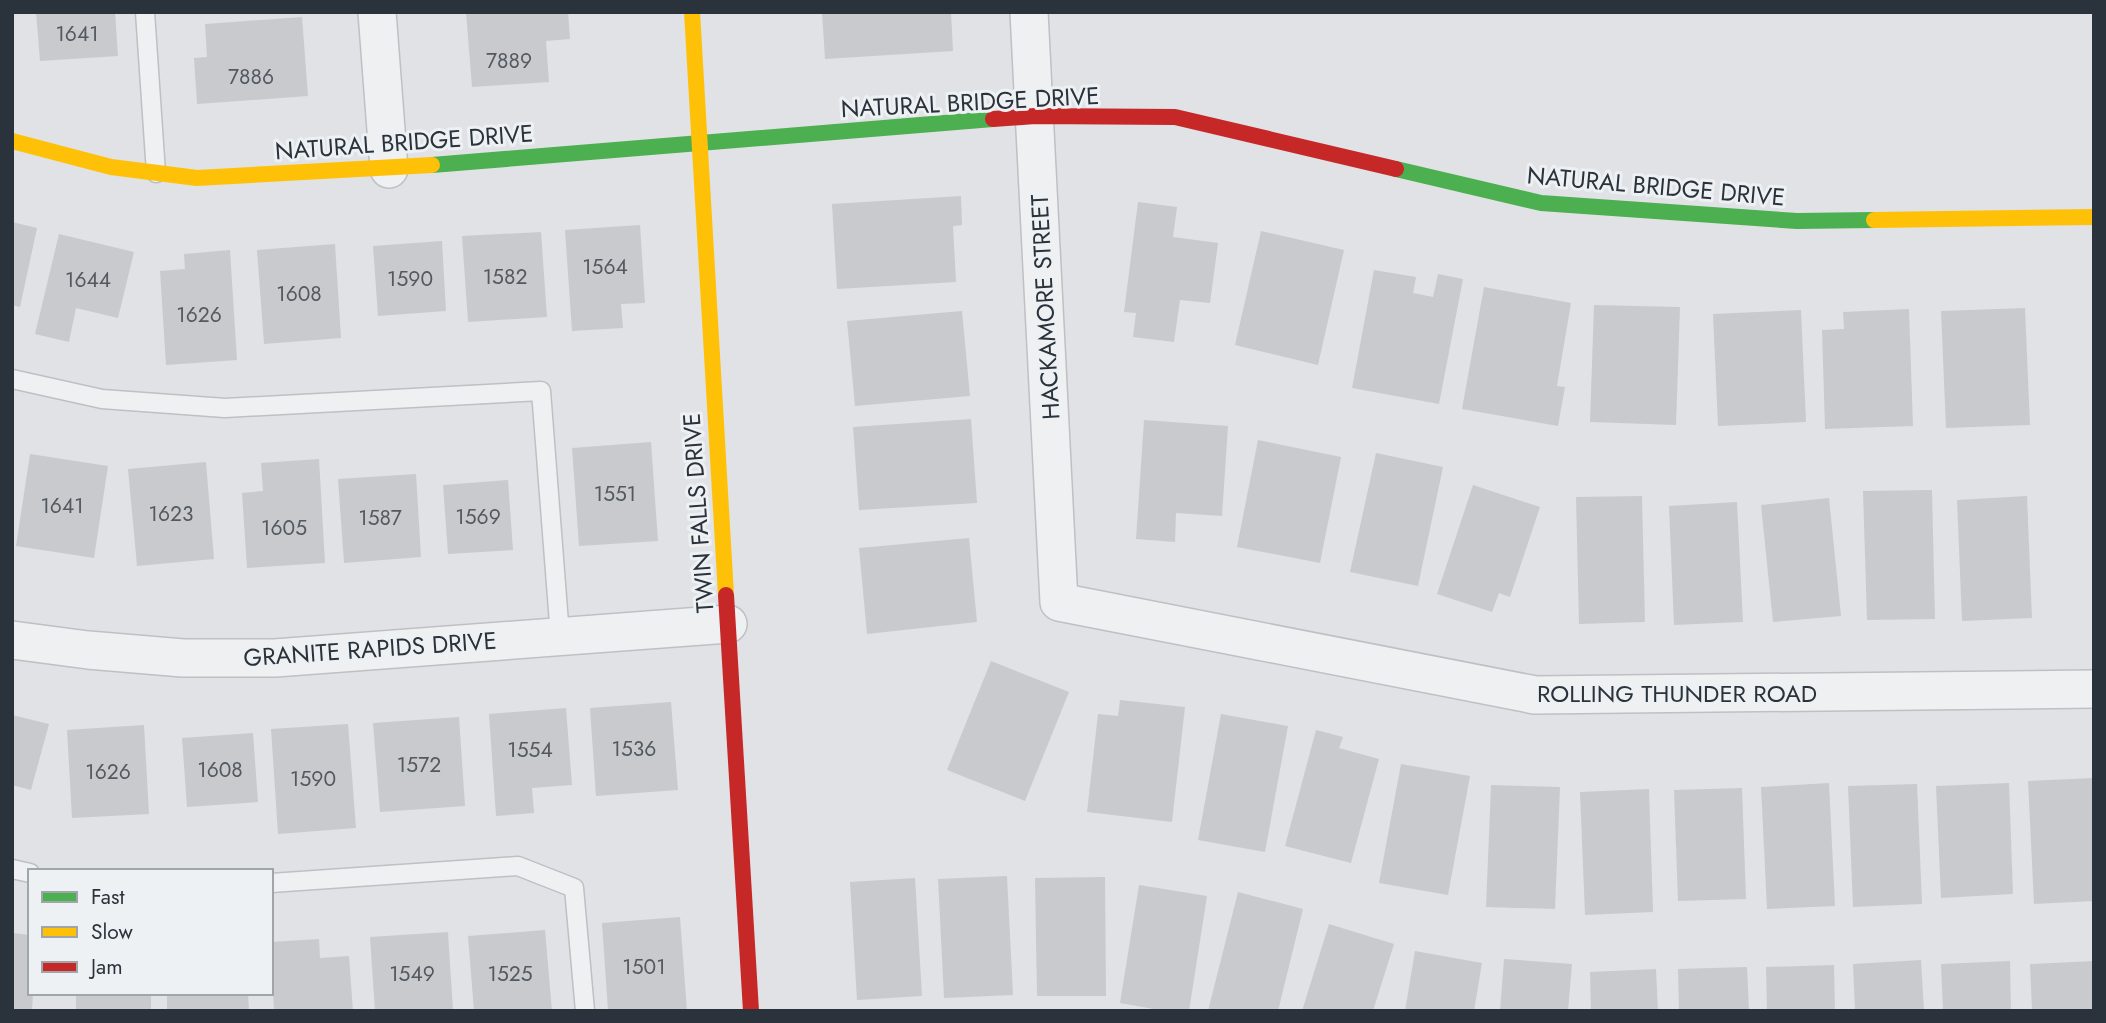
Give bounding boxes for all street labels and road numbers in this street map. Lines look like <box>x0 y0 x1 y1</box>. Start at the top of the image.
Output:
street label: NATURAL BRIDGE DRIVE <box>840 78 1100 126</box>
street label: NATURAL BRIDGE DRIVE <box>274 116 534 168</box>
street label: NATURAL BRIDGE DRIVE <box>1525 157 1787 215</box>
street label: HACKAMORE STREET <box>1022 193 1068 421</box>
street label: TWIN FALLS DRIVE <box>674 412 722 614</box>
street label: GRANITE RAPIDS DRIVE <box>242 623 498 675</box>
street label: ROLLING THUNDER ROAD <box>1537 676 1817 711</box>

